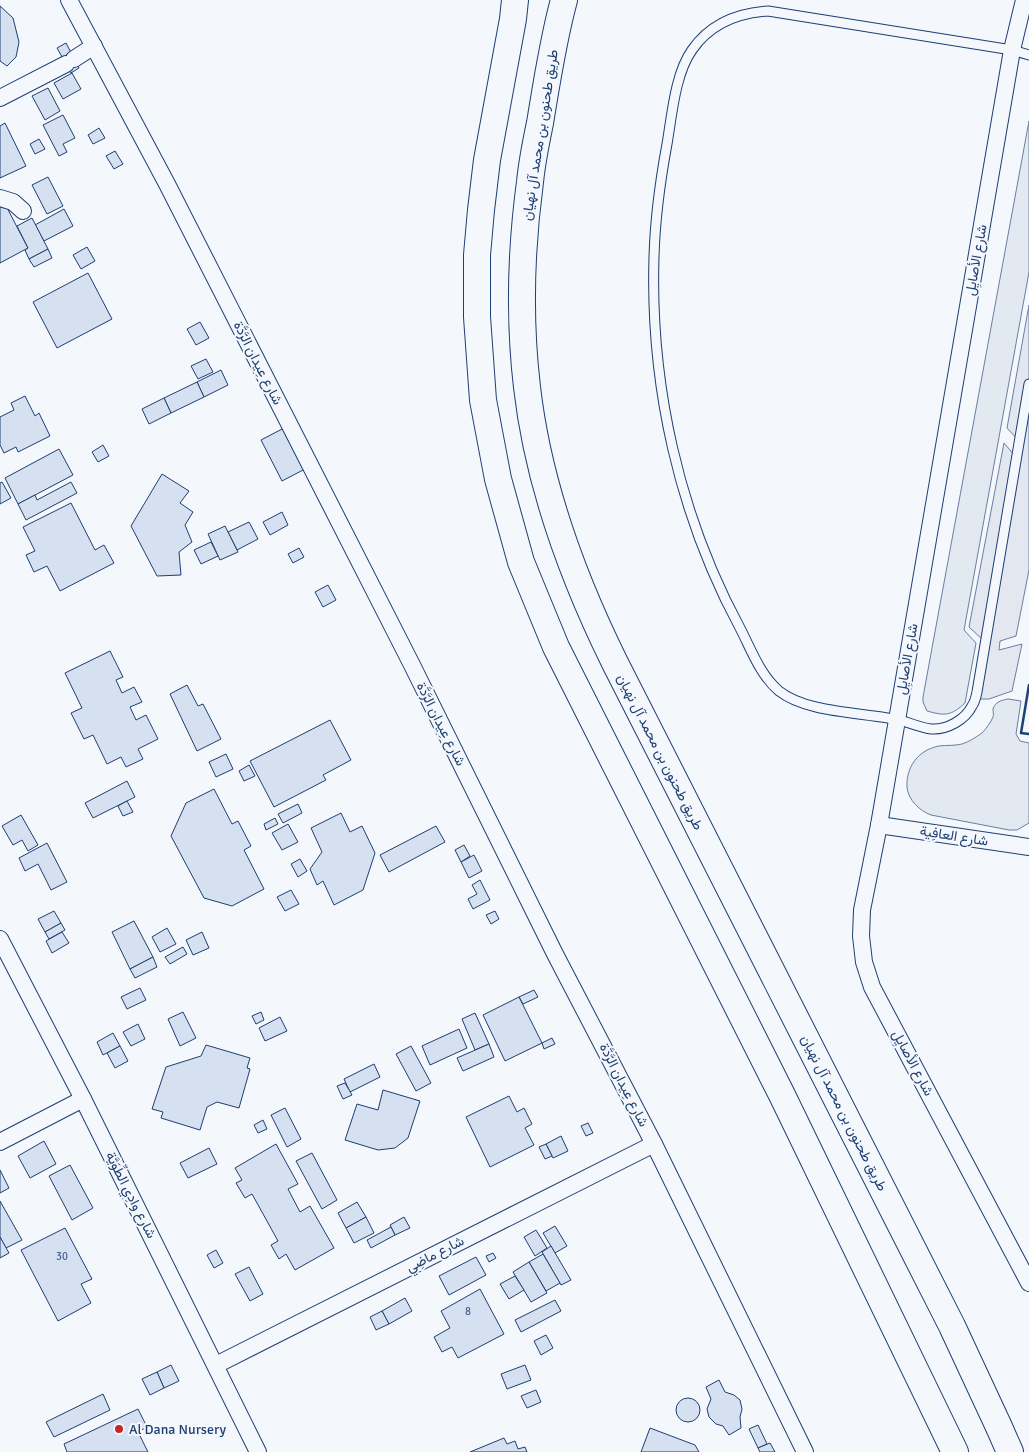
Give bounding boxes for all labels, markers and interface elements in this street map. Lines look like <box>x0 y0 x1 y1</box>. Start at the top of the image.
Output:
street label: طريق طحنون بن محمد آل نهيان <box>518 48 563 222</box>
street label: شارع الأصايِل <box>961 223 993 297</box>
street label: شارع عِيدان الرَّدَّة <box>228 318 287 409</box>
street label: شارع الأصايِل <box>892 622 924 696</box>
street label: طريق طحنون بن محمد آل نهيان <box>612 671 707 833</box>
street label: شارع عِيدان الرَّدَّة <box>411 679 470 770</box>
street label: شارع العافِية <box>918 822 989 852</box>
street label: شارع الأصايِل <box>887 1027 937 1100</box>
street label: طريق طحنون بن محمد آل نهيان <box>796 1032 891 1194</box>
street label: شارع عِيدان الرَّدَّة <box>594 1040 653 1131</box>
street label: شارع وادِي الطِّوَيَّة <box>99 1148 161 1243</box>
street label: شارع ماضِي <box>403 1232 468 1279</box>
house number: 30 <box>56 1250 68 1263</box>
house number: 8 <box>465 1305 471 1318</box>
place label: Al Dana Nursery <box>129 1421 226 1438</box>
marker: Al Dana Nursery <box>113 1423 125 1435</box>

